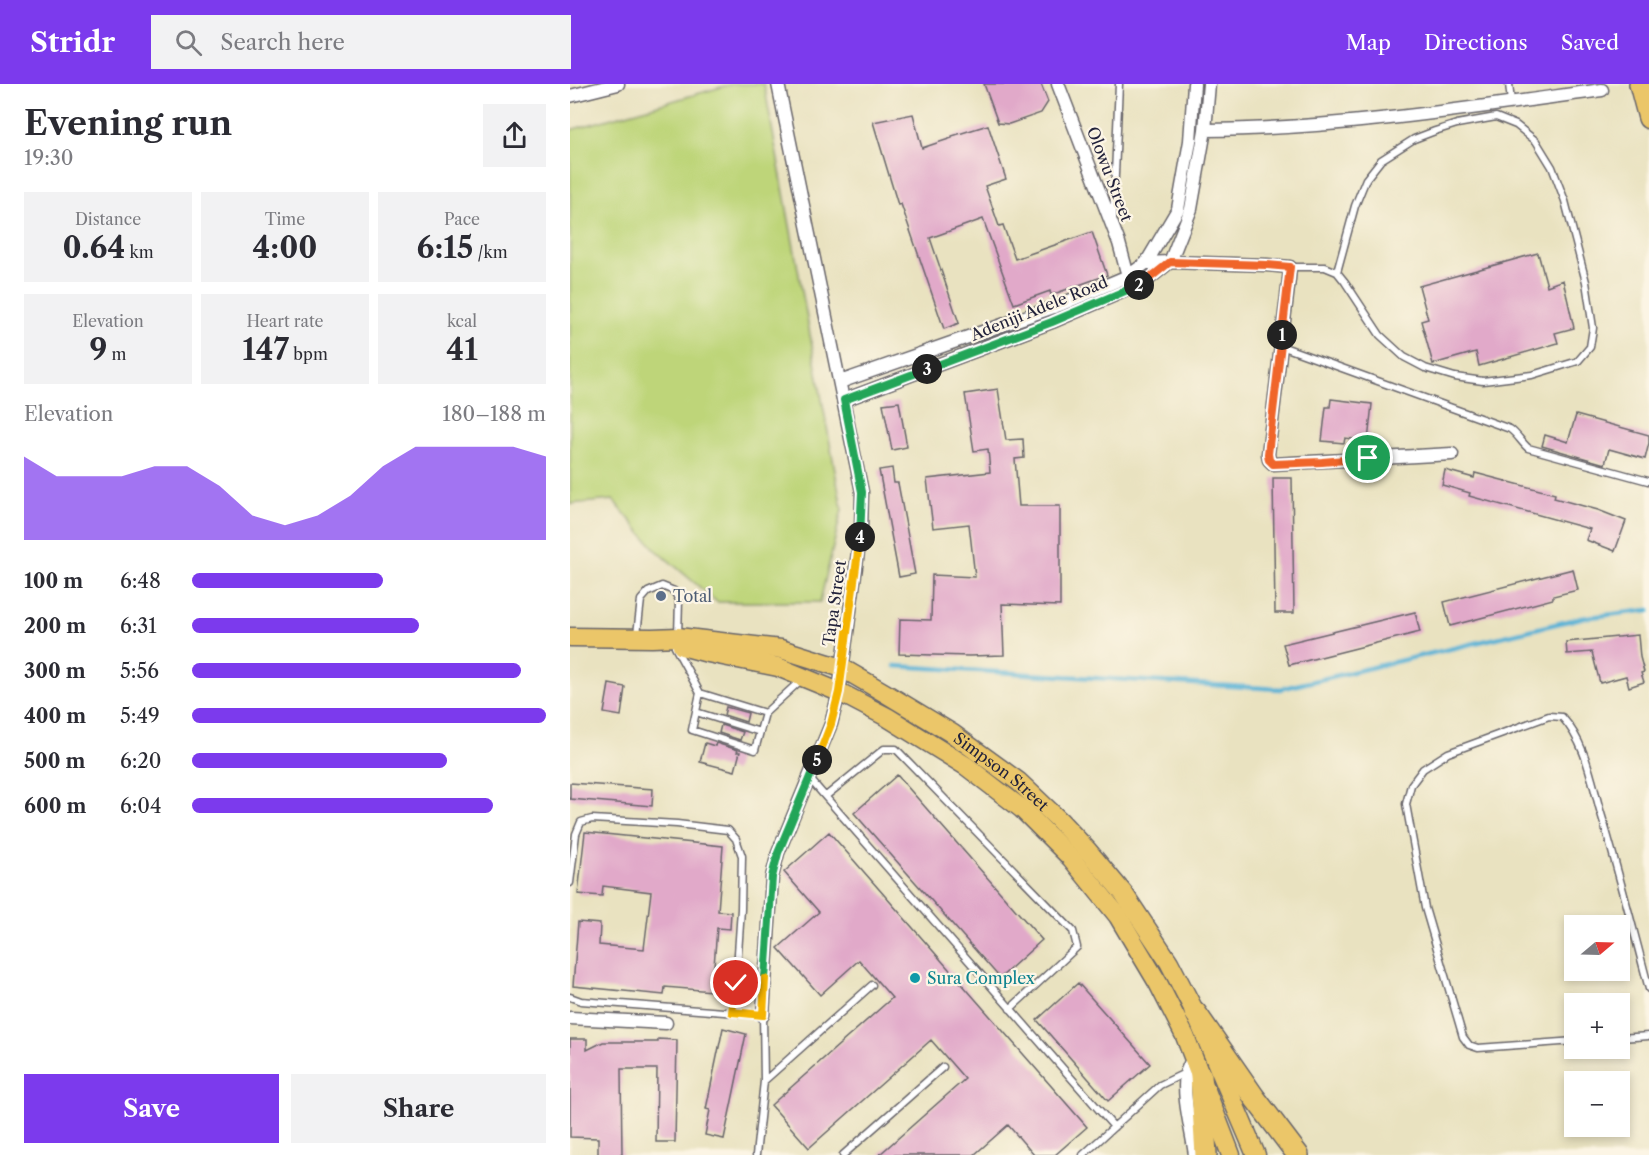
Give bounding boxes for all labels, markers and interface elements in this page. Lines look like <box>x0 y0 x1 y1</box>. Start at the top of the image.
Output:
search box <box>151 15 571 69</box>
text: Stridr <box>30 25 115 59</box>
icon: search <box>172 26 205 59</box>
text: Search here <box>220 29 345 56</box>
text: Map <box>1346 30 1391 55</box>
text: Directions <box>1424 30 1528 55</box>
text: Saved <box>1561 30 1619 55</box>
text: Evening run <box>24 103 232 144</box>
button: share <box>483 104 546 167</box>
street label: Olowu Street <box>1083 124 1137 225</box>
text: 19:30 <box>24 146 73 170</box>
text: Distance <box>75 209 141 229</box>
text: Time <box>265 209 305 229</box>
text: Pace <box>444 209 480 229</box>
text: 0.64 <box>62 229 125 266</box>
text: 4:00 <box>253 229 317 266</box>
text: 6:15 <box>416 229 473 266</box>
text: km <box>125 242 154 262</box>
text: /km <box>473 242 508 262</box>
pin: 2 <box>1124 270 1154 300</box>
street label: Adeniji Adele Road <box>967 271 1111 345</box>
text: 2 <box>1134 275 1144 295</box>
text: Elevation <box>72 311 144 331</box>
text: Heart rate <box>246 311 324 331</box>
text: kcal <box>447 311 477 331</box>
pin: 1 <box>1267 320 1297 350</box>
text: 1 <box>1278 325 1286 345</box>
text: 9 <box>89 331 107 368</box>
text: 147 <box>242 331 289 368</box>
text: 41 <box>446 331 478 368</box>
text: m <box>107 344 127 364</box>
text: bpm <box>289 344 328 364</box>
pin: 3 <box>912 354 942 384</box>
text: 3 <box>922 359 932 379</box>
text: Elevation <box>24 402 113 426</box>
text: 180–188 m <box>442 402 546 426</box>
pin <box>1342 432 1393 483</box>
icon: arrive <box>1351 441 1384 474</box>
pin: 4 <box>845 522 875 552</box>
text: 4 <box>855 527 865 547</box>
street label: Tapa Street <box>818 558 850 647</box>
text: 100 m <box>24 569 83 593</box>
text: 6:48 <box>120 569 161 593</box>
place label: Total <box>673 586 712 606</box>
marker: Total <box>654 589 668 603</box>
text: 200 m <box>24 614 86 638</box>
text: 6:31 <box>120 614 157 638</box>
text: 300 m <box>24 659 86 683</box>
text: 5:56 <box>120 659 159 683</box>
text: 400 m <box>24 704 86 728</box>
text: 5:49 <box>120 704 160 728</box>
street label: Simpson Street <box>950 728 1053 815</box>
pin: 5 <box>802 745 832 775</box>
text: 500 m <box>24 749 85 773</box>
text: 6:20 <box>120 749 162 773</box>
text: 5 <box>813 750 821 770</box>
text: 600 m <box>24 794 86 818</box>
text: 6:04 <box>120 794 162 818</box>
north arrow <box>1564 915 1630 981</box>
map controls <box>1564 915 1630 1137</box>
pin <box>710 957 761 1008</box>
icon: check <box>719 966 752 999</box>
place label: Sura Complex <box>927 968 1036 988</box>
marker: Sura Complex <box>908 971 922 985</box>
button: + <box>1564 993 1630 1059</box>
button: − <box>1564 1071 1630 1137</box>
button: Save <box>24 1074 279 1143</box>
button: Share <box>291 1074 546 1143</box>

